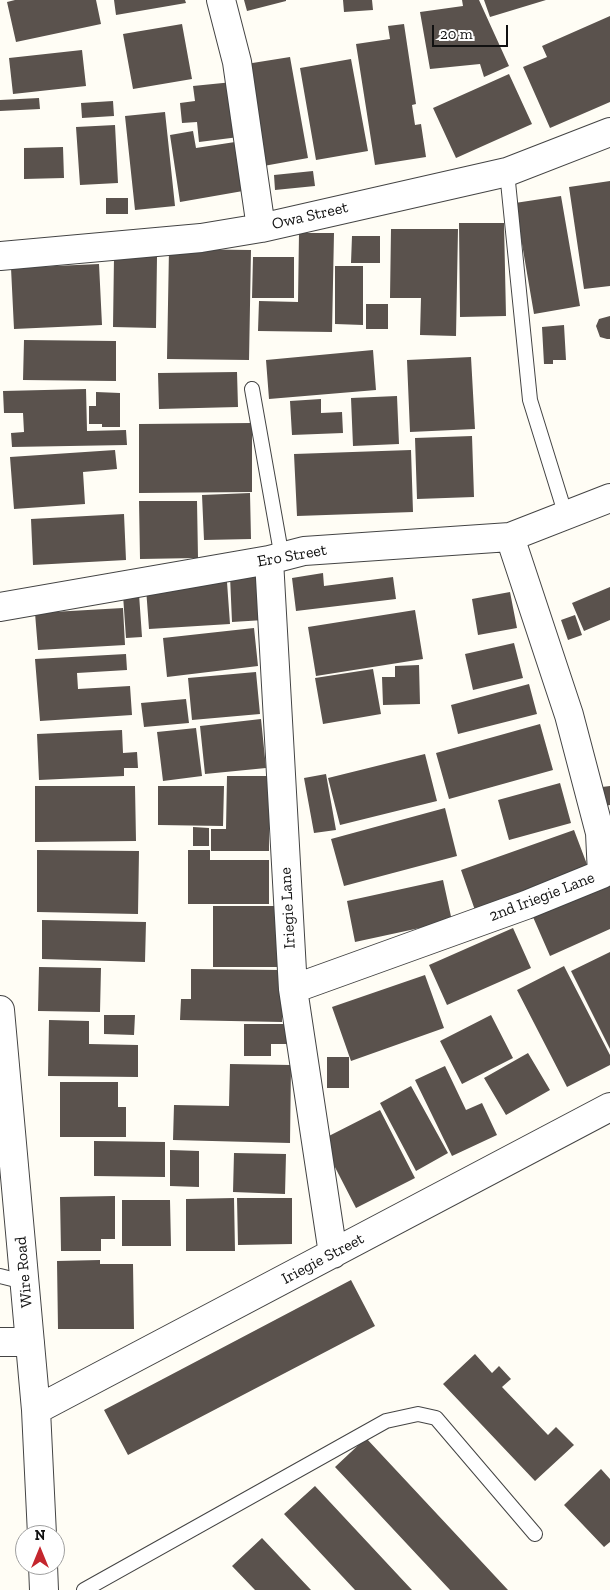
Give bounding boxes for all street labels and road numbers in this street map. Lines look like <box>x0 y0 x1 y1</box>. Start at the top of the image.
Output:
street label: Owa Street <box>270 198 350 234</box>
street label: Ero Street <box>256 540 328 572</box>
street label: Iriegie Lane <box>276 867 300 949</box>
street label: 2nd Iriegie Lane <box>487 868 597 926</box>
street label: Iriegie Street <box>279 1229 367 1289</box>
street label: Wire Road <box>11 1236 37 1308</box>

